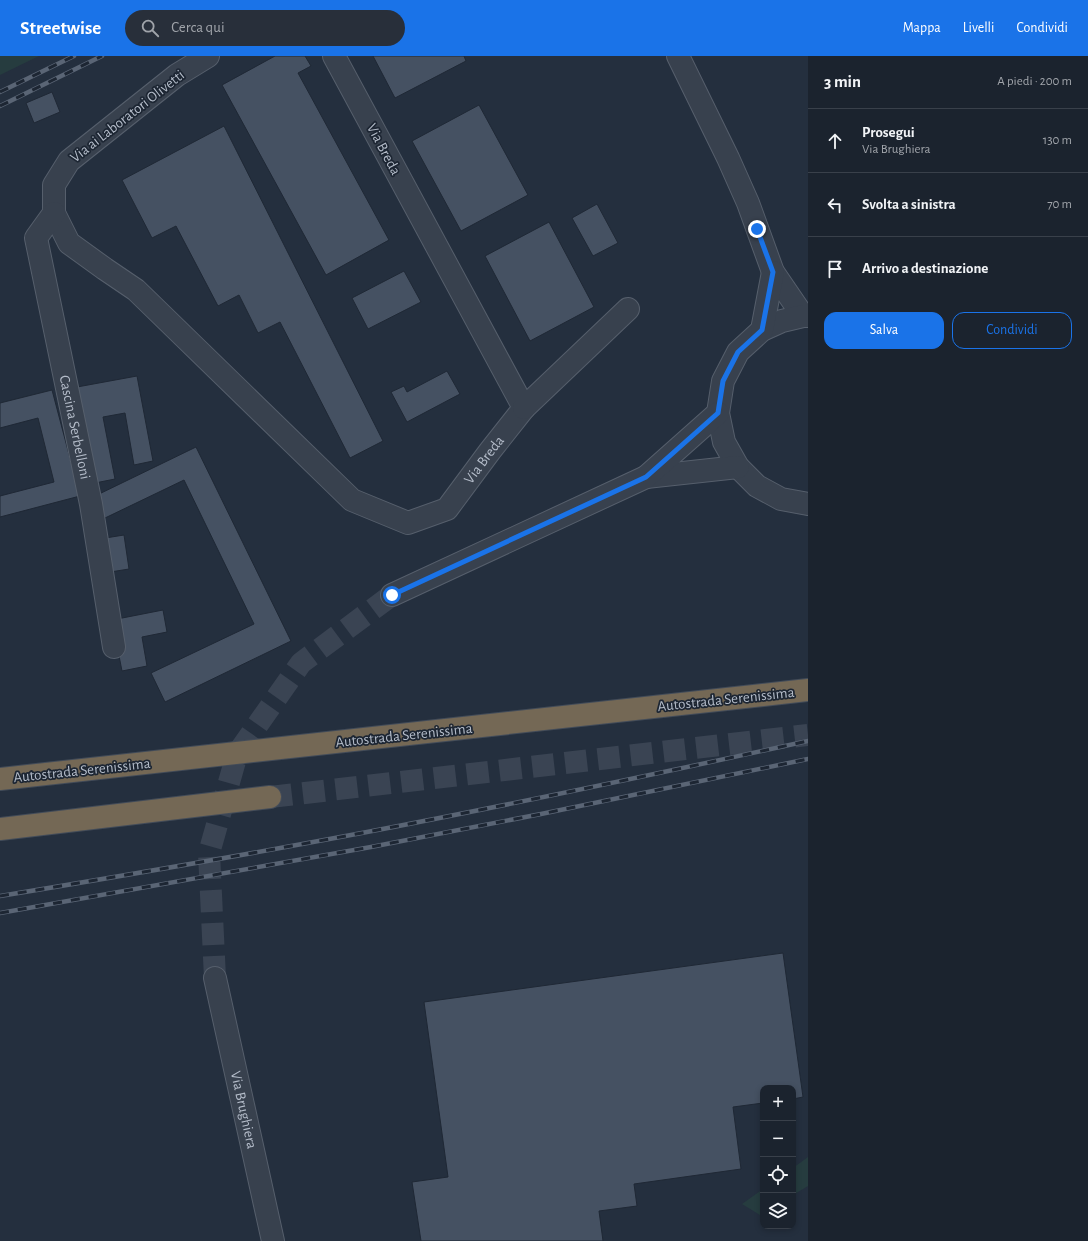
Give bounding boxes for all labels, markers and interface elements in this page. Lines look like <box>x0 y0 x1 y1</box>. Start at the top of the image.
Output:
search box <box>125 10 405 46</box>
icon: search <box>139 17 161 39</box>
text: Streetwise <box>20 19 101 38</box>
text: Cerca qui <box>171 20 225 35</box>
text: Mappa <box>903 21 941 35</box>
text: Livelli <box>963 21 994 35</box>
text: Condividi <box>1016 21 1068 35</box>
street label: Via ai Laboratori Olivetti <box>67 67 187 165</box>
text: 3 min <box>824 73 861 90</box>
text: A piedi · 200 m <box>997 75 1072 88</box>
street label: Via Breda <box>364 121 403 177</box>
text: Prosegui <box>862 125 915 140</box>
icon: ahead <box>824 130 846 152</box>
text: 130 m <box>1043 134 1072 147</box>
text: Via Brughiera <box>862 143 931 156</box>
icon: left <box>824 194 846 216</box>
text: Svolta a sinistra <box>862 197 956 212</box>
text: 70 m <box>1047 198 1072 211</box>
route end <box>748 220 766 238</box>
icon: arrive <box>824 258 846 280</box>
text: Arrivo a destinazione <box>862 261 988 276</box>
button: Salva <box>824 312 944 349</box>
button: Condividi <box>952 312 1072 349</box>
street label: Cascina Serbelloni <box>57 374 93 481</box>
street label: Via Breda <box>461 433 507 487</box>
route start <box>383 586 401 604</box>
street label: Autostrada Serenissima <box>657 685 795 714</box>
street label: Autostrada Serenissima <box>335 721 473 750</box>
street label: Autostrada Serenissima <box>13 756 151 785</box>
street label: Via Brughiera <box>228 1070 259 1150</box>
map controls <box>760 1085 796 1229</box>
button: + <box>760 1085 796 1121</box>
button: − <box>760 1121 796 1157</box>
button: locate <box>760 1157 796 1193</box>
button: layers <box>760 1193 796 1229</box>

